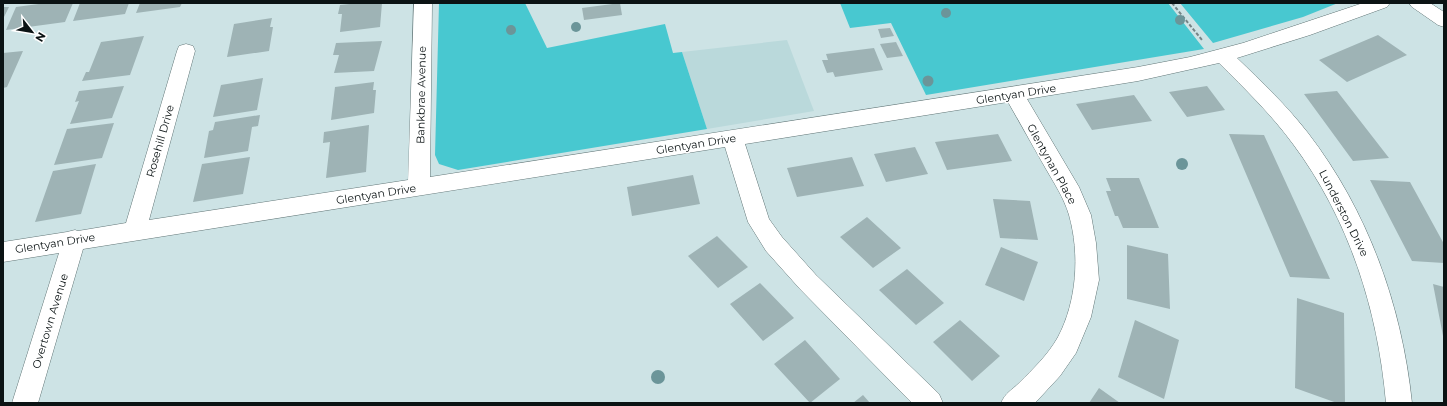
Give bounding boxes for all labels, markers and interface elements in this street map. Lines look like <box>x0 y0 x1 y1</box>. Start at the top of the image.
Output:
north arrow <box>12 12 52 52</box>
text: N <box>32 30 49 45</box>
street label: Bankbrae Avenue <box>413 46 429 144</box>
street label: Glentyan Drive <box>975 81 1057 107</box>
street label: Rosehill Drive <box>143 103 177 179</box>
street label: Glentynan Place <box>1024 121 1080 207</box>
street label: Glentyan Drive <box>655 131 737 157</box>
street label: Lunderston Drive <box>1316 167 1372 259</box>
street label: Glentyan Drive <box>335 181 417 207</box>
street label: Glentyan Drive <box>14 230 96 256</box>
street label: Overtown Avenue <box>29 271 71 370</box>

